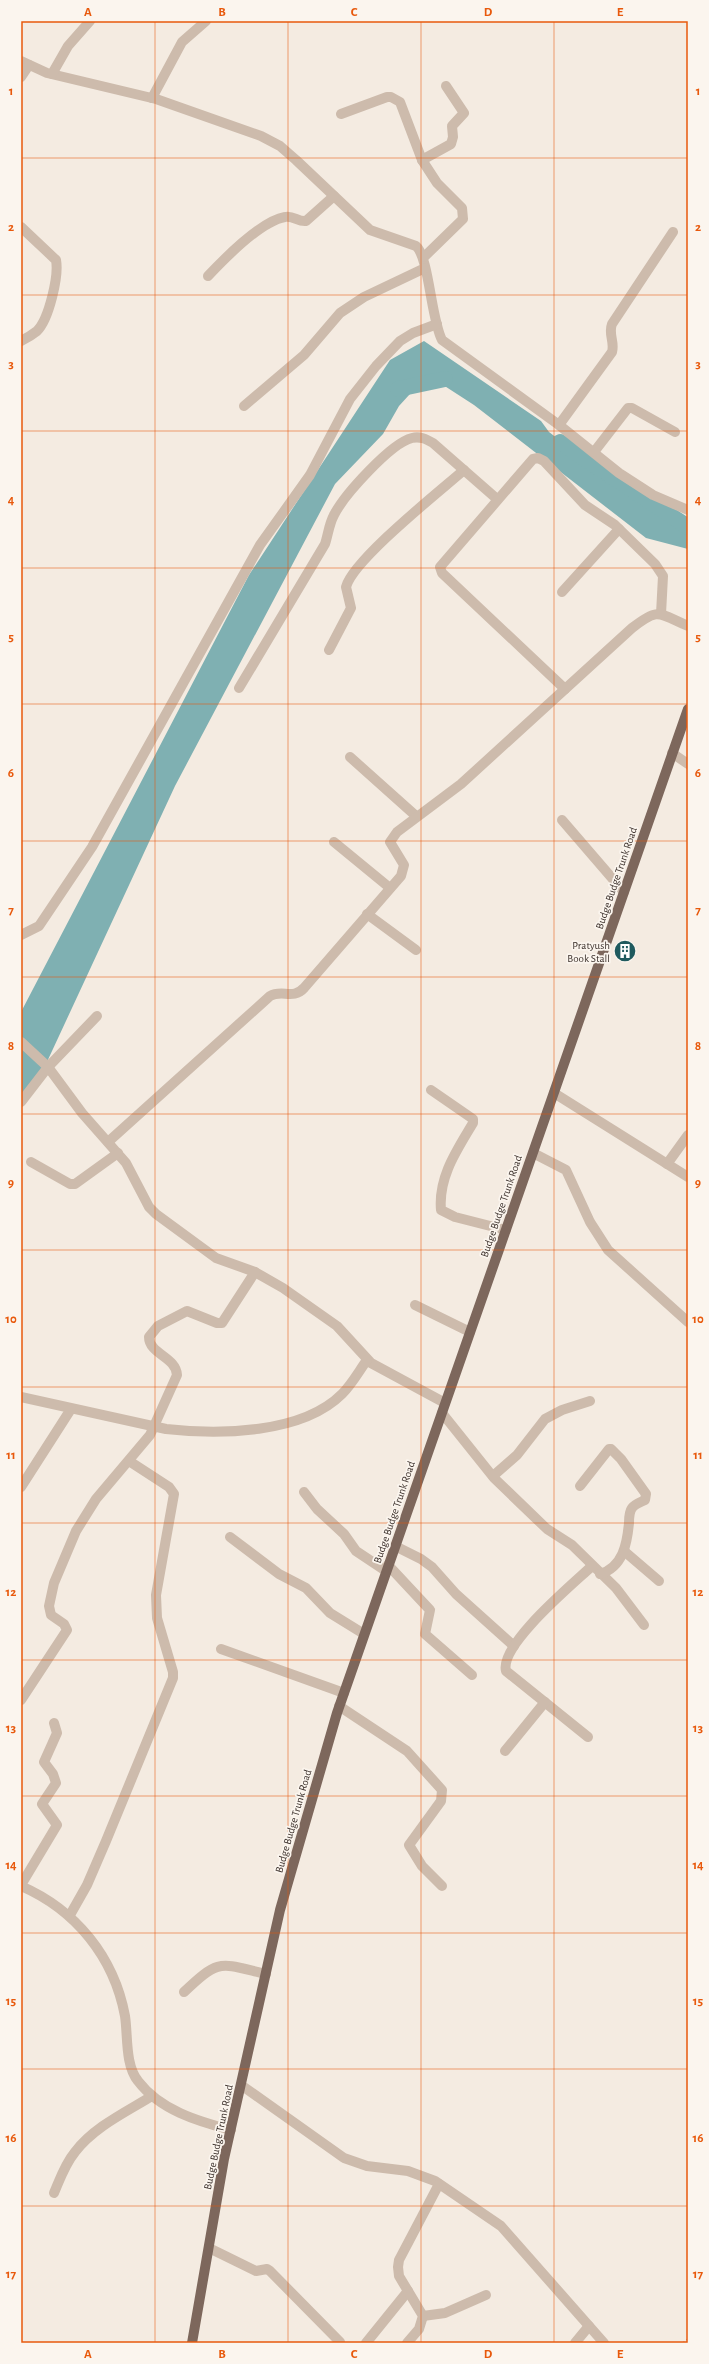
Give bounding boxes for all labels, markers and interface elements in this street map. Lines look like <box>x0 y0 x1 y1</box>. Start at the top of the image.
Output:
text: A <box>84 6 92 19</box>
text: B <box>218 6 226 19</box>
text: C <box>351 6 358 19</box>
text: D <box>484 6 493 19</box>
text: E <box>617 6 624 19</box>
text: 1 <box>9 85 13 98</box>
text: 1 <box>696 85 700 98</box>
text: 2 <box>8 221 14 234</box>
text: 2 <box>695 221 701 234</box>
text: 3 <box>8 358 14 371</box>
text: 3 <box>695 358 701 371</box>
text: 4 <box>8 494 15 507</box>
text: 4 <box>695 494 702 507</box>
text: 5 <box>8 631 14 644</box>
text: 5 <box>695 631 701 644</box>
text: 6 <box>8 767 14 780</box>
text: 6 <box>695 767 701 780</box>
street label: Budge Budge Trunk Road <box>594 825 639 931</box>
text: 7 <box>8 904 14 917</box>
text: 7 <box>695 904 701 917</box>
building icon: Pratyush Book Stall <box>612 938 638 964</box>
place label: Pratyush Book Stall <box>567 940 610 964</box>
text: 8 <box>8 1040 14 1053</box>
text: 8 <box>695 1040 701 1053</box>
street label: Budge Budge Trunk Road <box>479 1153 524 1259</box>
text: 9 <box>8 1177 14 1190</box>
text: 9 <box>695 1177 701 1190</box>
text: 10 <box>5 1313 17 1326</box>
text: 10 <box>692 1313 704 1326</box>
text: 11 <box>6 1449 16 1462</box>
text: 11 <box>693 1449 703 1462</box>
street label: Budge Budge Trunk Road <box>372 1459 417 1565</box>
text: 12 <box>6 1586 16 1599</box>
text: 12 <box>693 1586 703 1599</box>
text: 13 <box>6 1722 17 1735</box>
text: 13 <box>693 1722 704 1735</box>
street label: Budge Budge Trunk Road <box>273 1768 314 1874</box>
text: 14 <box>5 1859 17 1872</box>
text: 14 <box>692 1859 704 1872</box>
text: 15 <box>6 1995 17 2008</box>
text: 15 <box>693 1995 704 2008</box>
street label: Budge Budge Trunk Road <box>202 2083 235 2191</box>
text: 16 <box>6 2132 16 2145</box>
text: 16 <box>693 2132 703 2145</box>
text: 17 <box>6 2268 17 2281</box>
text: 17 <box>693 2268 704 2281</box>
text: A <box>84 2348 92 2361</box>
text: B <box>218 2348 226 2361</box>
text: C <box>351 2348 358 2361</box>
text: D <box>484 2348 493 2361</box>
text: E <box>617 2348 624 2361</box>

